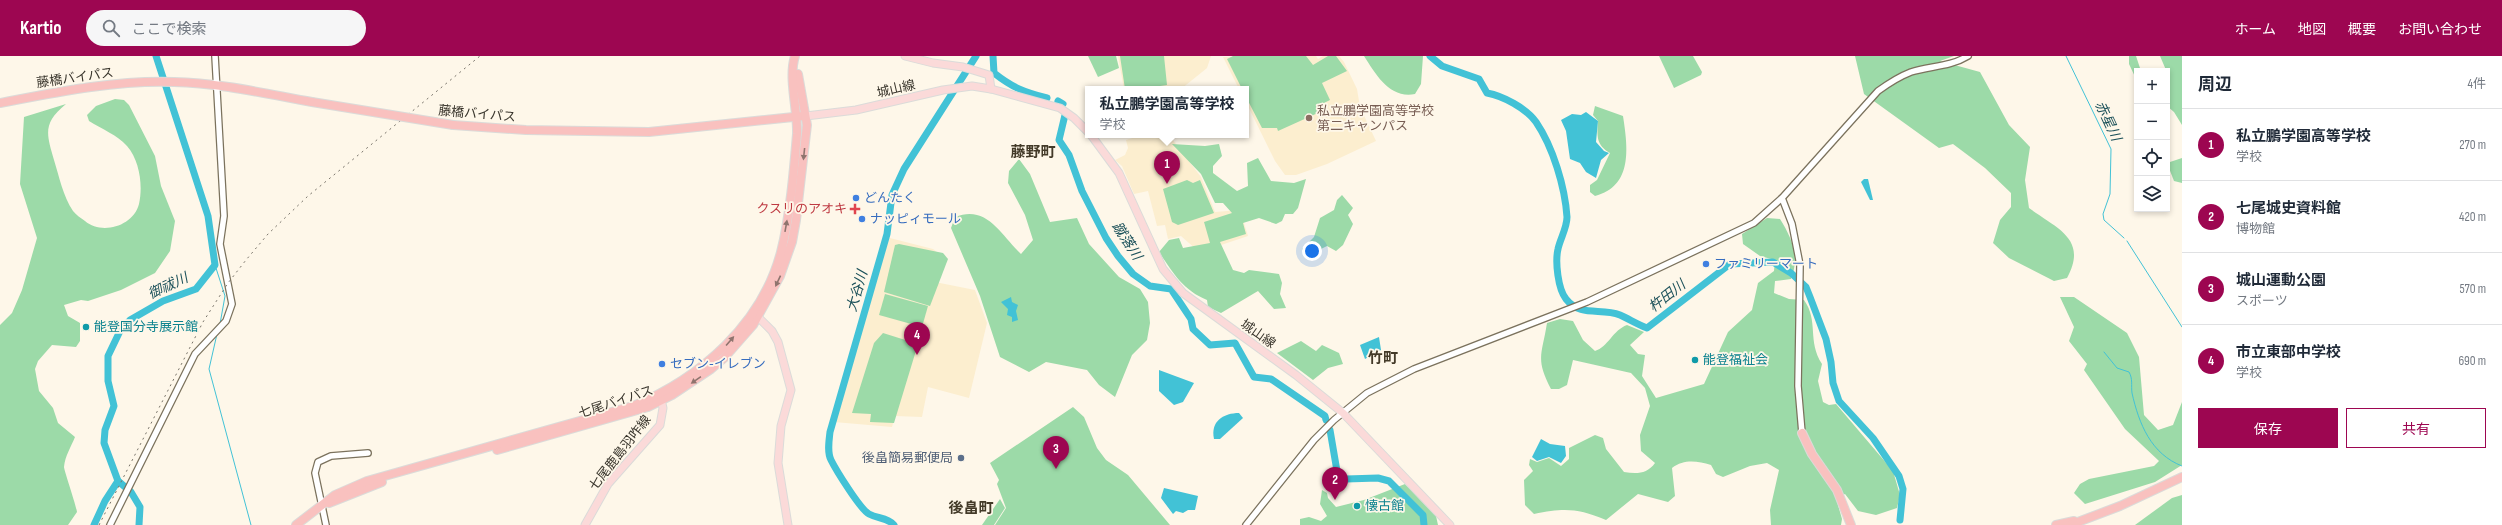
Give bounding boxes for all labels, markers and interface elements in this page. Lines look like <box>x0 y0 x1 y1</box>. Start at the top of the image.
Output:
search box <box>86 10 366 46</box>
text: Kartio <box>20 17 62 40</box>
icon: search <box>100 17 122 39</box>
text: ここで検索 <box>132 20 207 39</box>
text: ホーム <box>2234 21 2276 38</box>
text: 地図 <box>2298 21 2326 38</box>
text: 概要 <box>2348 21 2376 38</box>
text: お問い合わせ <box>2398 21 2482 38</box>
street label: 藤橋バイパス <box>35 65 115 91</box>
map controls <box>2134 68 2170 212</box>
button: + <box>2134 68 2170 104</box>
text: 周辺 <box>2198 75 2232 95</box>
text: 4件 <box>2468 76 2486 92</box>
street label: 城山線 <box>875 77 917 101</box>
popup <box>1085 86 1249 138</box>
text: 私立鵬学園高等学校 <box>1099 95 1235 114</box>
water label: 赤星川 <box>2091 98 2125 145</box>
street label: 藤橋バイパス <box>438 103 516 125</box>
place label: 私立鵬学園高等学校 第二キャンパス <box>1317 103 1434 134</box>
button: − <box>2134 104 2170 140</box>
marker: 私立鵬学園高等学校 第二キャンパス <box>1304 113 1314 123</box>
text: 学校 <box>1099 117 1126 133</box>
text: 私立鵬学園高等学校 <box>2236 127 2371 146</box>
text: 1 <box>2208 137 2214 153</box>
text: 270 m <box>2459 137 2486 153</box>
button: locate <box>2134 140 2170 176</box>
district label: 藤野町 <box>1010 143 1056 162</box>
one-way arrow <box>800 148 807 160</box>
text: 学校 <box>2236 149 2262 165</box>
pin: 1 <box>1154 151 1180 184</box>
button: layers <box>2134 176 2170 212</box>
place label: どんたく <box>864 190 916 206</box>
marker: どんたく <box>851 193 861 203</box>
text: 七尾城史資料館 <box>2236 199 2341 218</box>
place label: クスリのアオキ <box>756 201 847 217</box>
marker: クスリのアオキ <box>850 204 860 214</box>
text: 2 <box>2208 209 2214 225</box>
text: 420 m <box>2459 209 2486 225</box>
place label: ナッピィモール <box>870 211 961 227</box>
marker: ナッピィモール <box>857 214 867 224</box>
water label: 蹴落川 <box>1108 219 1147 265</box>
one-way arrow <box>783 220 789 232</box>
text: 博物館 <box>2236 221 2275 237</box>
your location <box>1302 241 1322 261</box>
place label: ファミリーマート <box>1714 256 1818 272</box>
marker: ファミリーマート <box>1701 259 1711 269</box>
water label: 大谷川 <box>843 267 872 314</box>
water label: 御祓川 <box>145 269 192 303</box>
text: 城山運動公園 <box>2236 271 2326 290</box>
one-way arrow <box>775 275 781 287</box>
water label: 杵田川 <box>1645 275 1690 316</box>
text: 3 <box>2208 281 2214 297</box>
text: 570 m <box>2459 281 2486 297</box>
text: スポーツ <box>2236 293 2288 309</box>
street label: 城山線 <box>1237 316 1279 352</box>
place label: 能登国分寺展示館 <box>94 319 198 335</box>
marker: 能登国分寺展示館 <box>81 322 91 332</box>
pin: 4 <box>904 322 930 355</box>
one-way arrow <box>725 335 734 346</box>
text: 市立東部中学校 <box>2236 343 2341 362</box>
district label: 竹町 <box>1368 349 1398 368</box>
place label: 能登福祉会 <box>1703 352 1768 368</box>
text: 4 <box>2208 353 2214 369</box>
text: 690 m <box>2458 353 2486 369</box>
marker: 能登福祉会 <box>1690 355 1700 365</box>
place label: セブン-イレブン <box>670 356 766 372</box>
marker: セブン-イレブン <box>657 359 667 369</box>
text: 学校 <box>2236 365 2262 381</box>
one-way arrow <box>691 376 701 384</box>
street label: 七尾バイパス <box>577 382 655 422</box>
button: 保存 <box>2198 408 2338 448</box>
button: 共有 <box>2346 408 2486 448</box>
street label: 七尾鹿島羽咋線 <box>586 412 654 494</box>
pin: 3 <box>1043 436 1069 469</box>
place label: 後畠簡易郵便局 <box>862 450 953 466</box>
marker: 後畠簡易郵便局 <box>956 453 966 463</box>
pin: 2 <box>1322 467 1348 500</box>
place label: 懐古館 <box>1365 498 1404 514</box>
district label: 後畠町 <box>948 499 994 518</box>
marker: 懐古館 <box>1352 501 1362 511</box>

